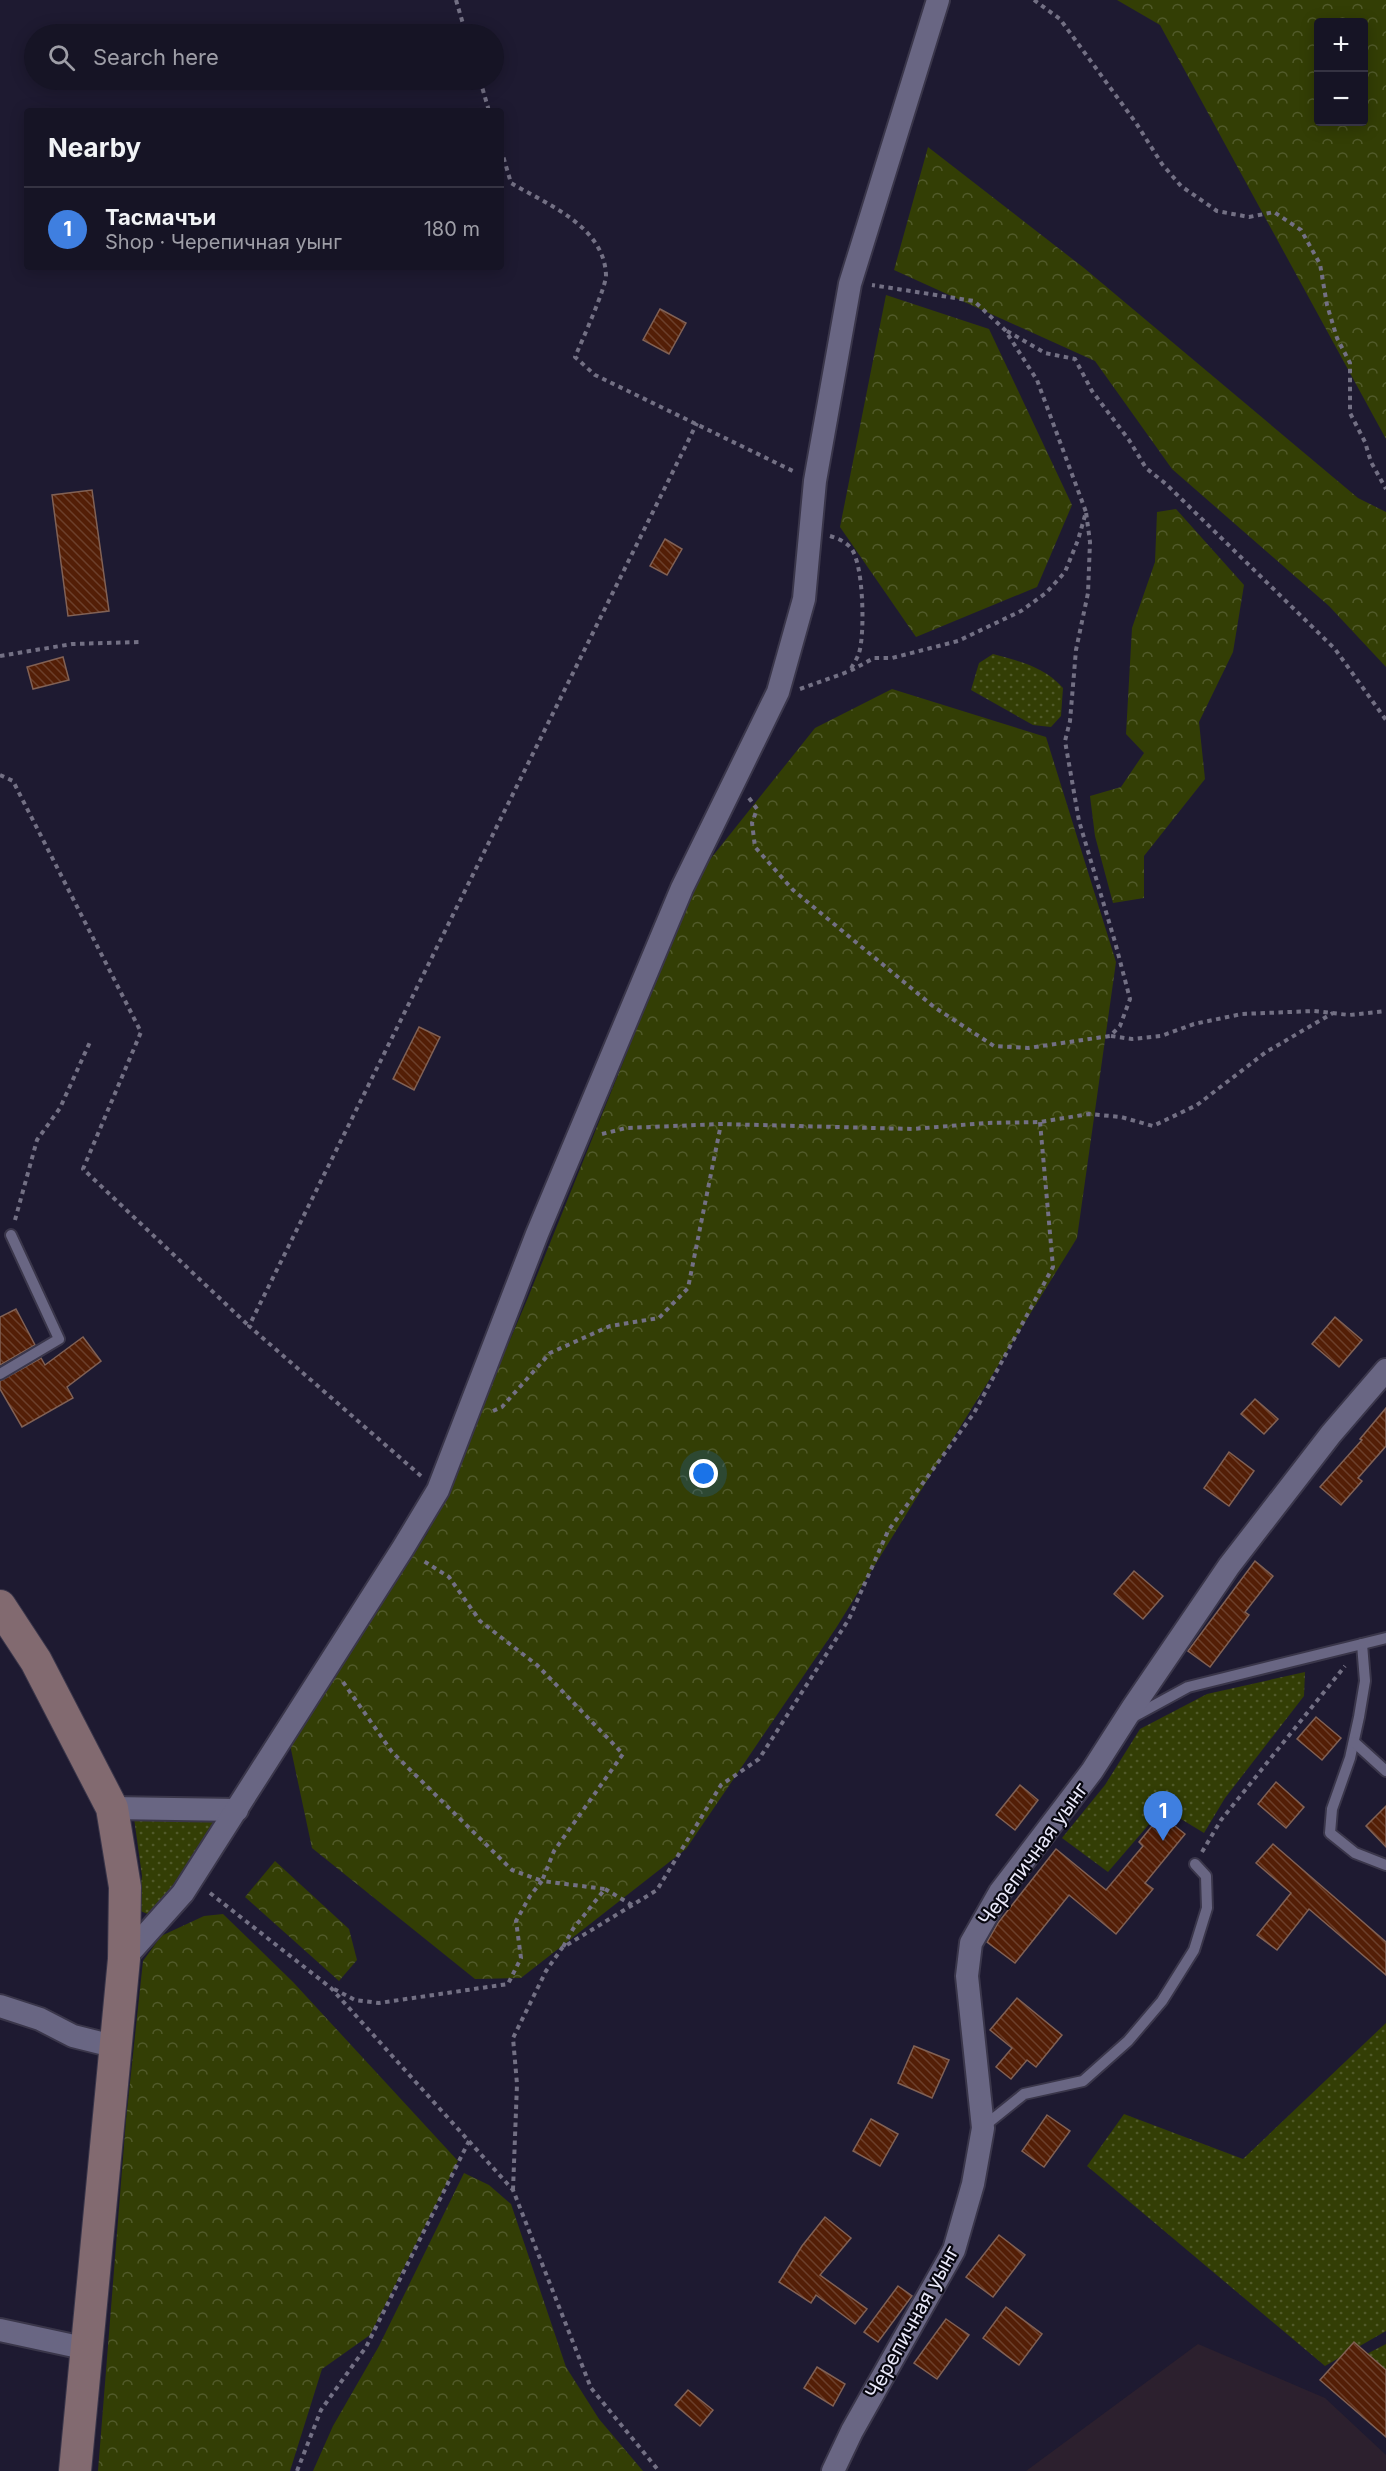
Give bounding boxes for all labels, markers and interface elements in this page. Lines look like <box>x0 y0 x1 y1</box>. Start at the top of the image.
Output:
map controls <box>1314 18 1368 126</box>
button: + <box>1314 18 1368 72</box>
search box <box>24 24 504 90</box>
icon: search <box>45 41 78 74</box>
text: Search here <box>93 44 219 70</box>
button: − <box>1314 72 1368 126</box>
text: Nearby <box>48 132 141 163</box>
text: Тасмачъи <box>105 204 216 230</box>
text: 1 <box>63 217 72 241</box>
text: 180 m <box>424 217 480 241</box>
text: Shop · Черепичная уынг <box>105 230 342 254</box>
your location <box>689 1459 718 1488</box>
street label: Черепичная уынг <box>973 1778 1093 1930</box>
pin: 1 <box>1144 1792 1182 1841</box>
street label: Черепичная уынг <box>860 2241 964 2403</box>

